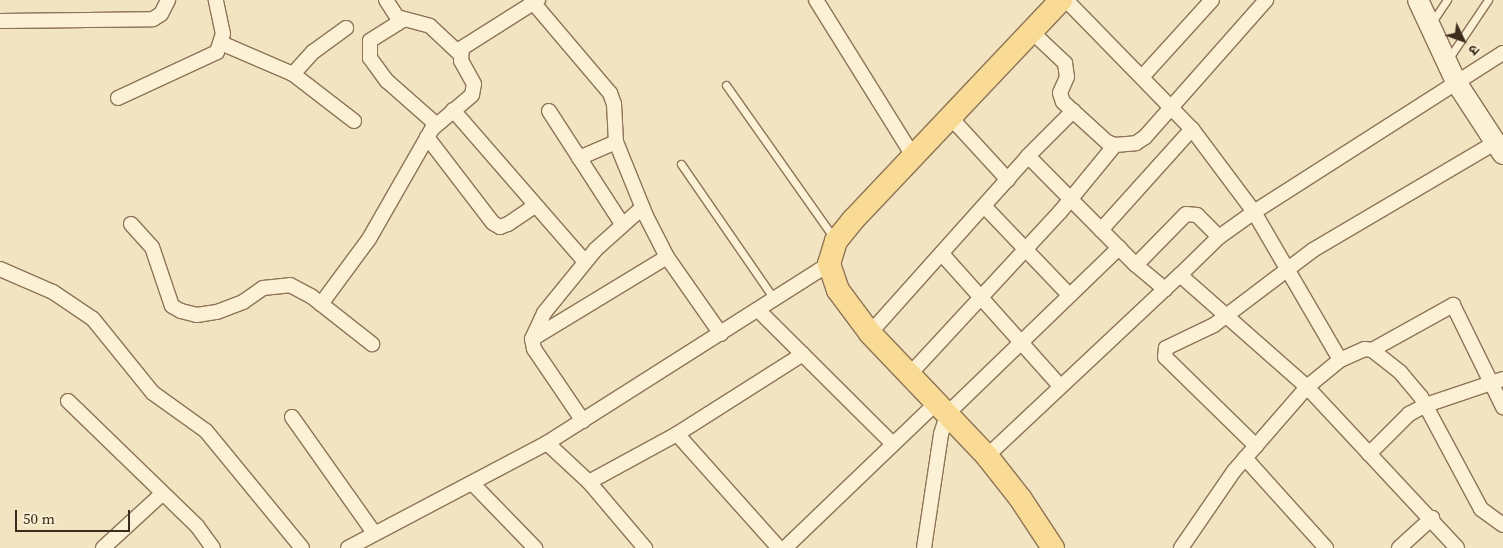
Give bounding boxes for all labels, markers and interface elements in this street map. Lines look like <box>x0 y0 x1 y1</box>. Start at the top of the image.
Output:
north arrow <box>1438 15 1488 65</box>
text: उ <box>1464 40 1484 60</box>
scale bar <box>18 500 132 532</box>
text: 50 m <box>23 508 55 529</box>

